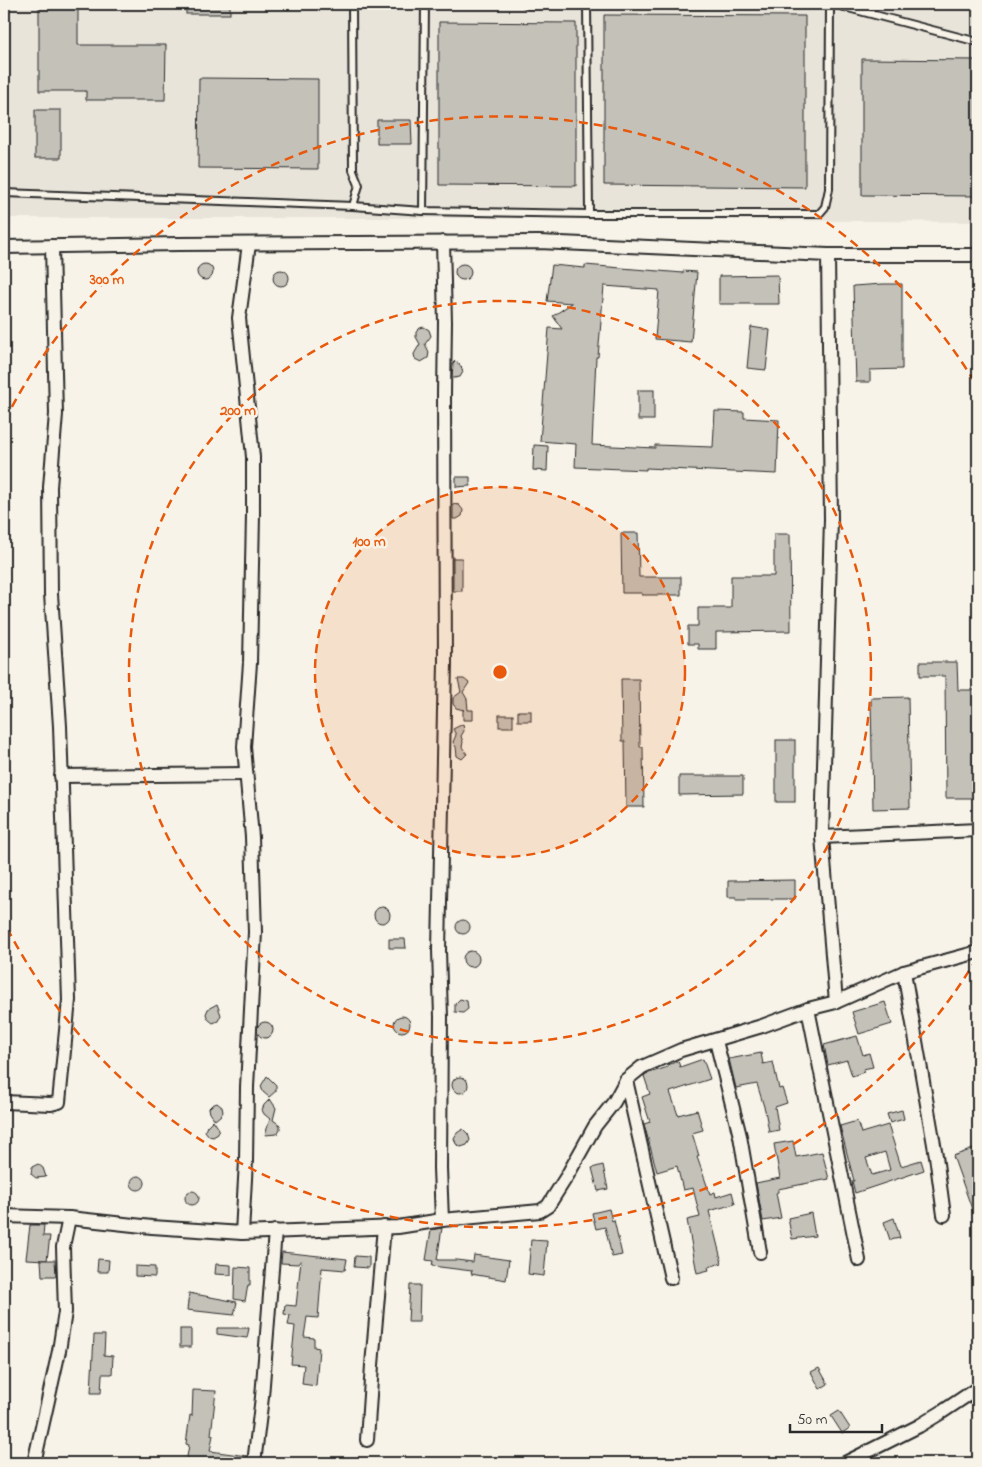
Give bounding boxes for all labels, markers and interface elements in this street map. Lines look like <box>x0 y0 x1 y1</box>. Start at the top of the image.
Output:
text: 300 m <box>89 269 125 291</box>
text: 200 m <box>219 400 256 422</box>
text: 100 m <box>352 531 386 553</box>
centre of rings <box>491 663 509 681</box>
scale bar <box>790 1402 882 1434</box>
text: 50 m <box>797 1409 828 1431</box>

